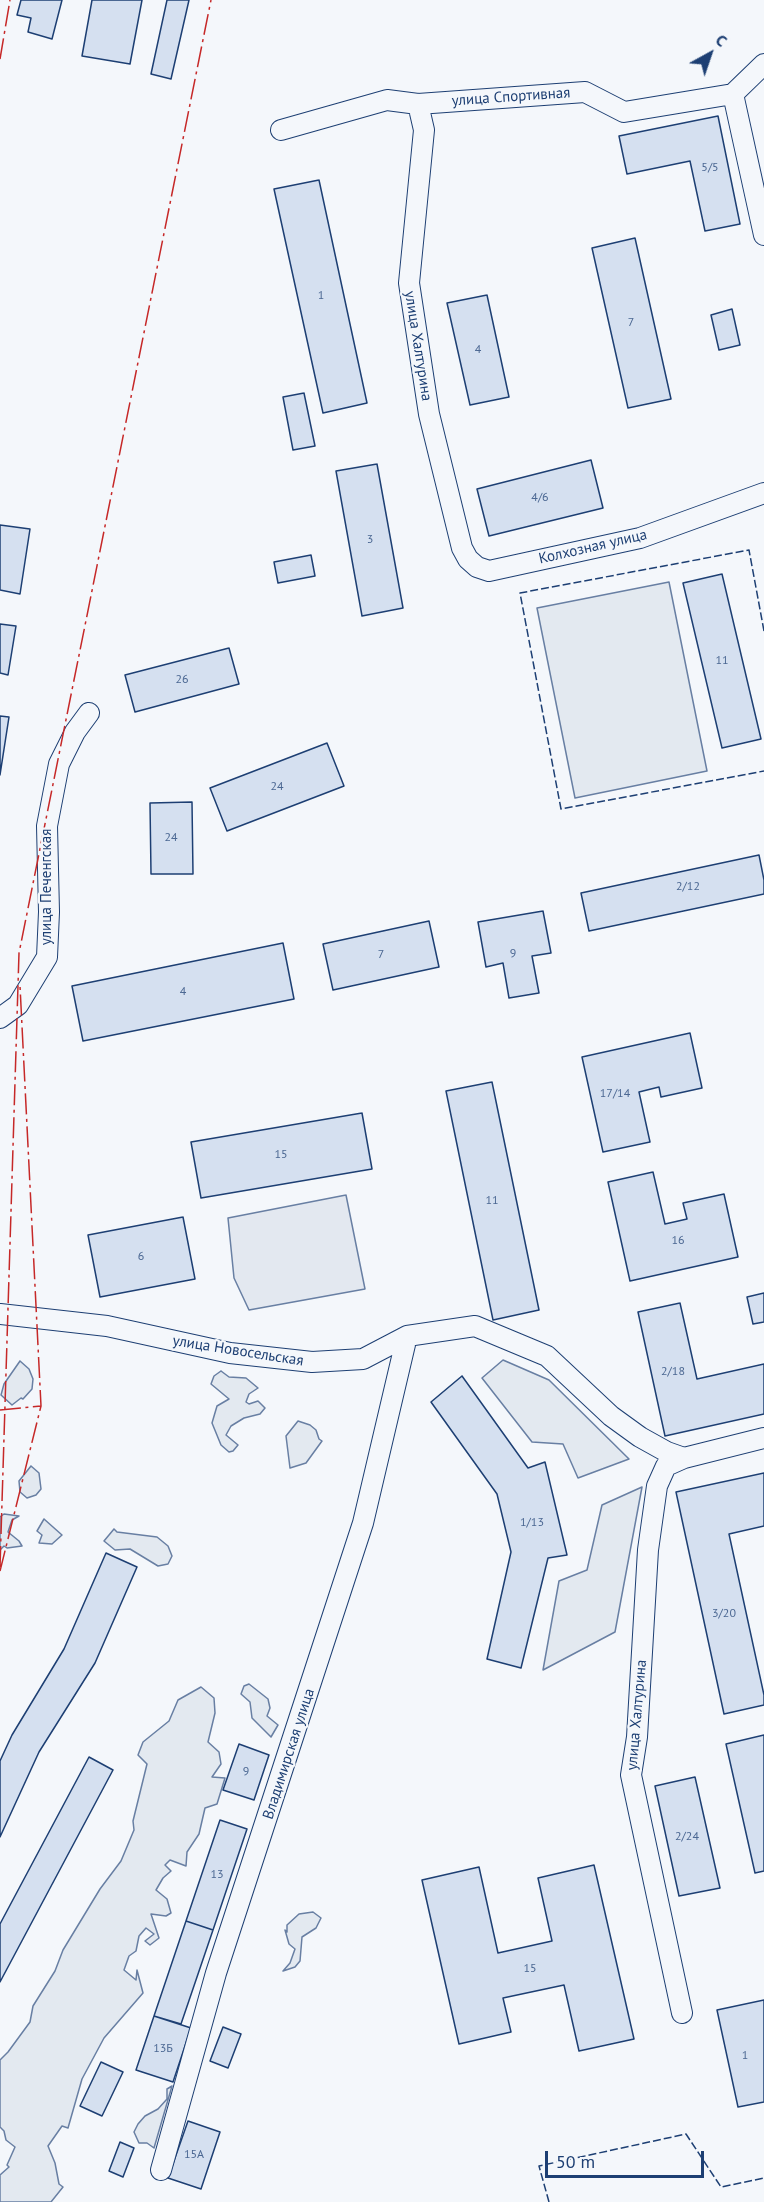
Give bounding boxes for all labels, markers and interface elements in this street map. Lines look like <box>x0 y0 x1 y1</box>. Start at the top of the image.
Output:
north arrow <box>680 24 740 84</box>
text: С <box>712 30 731 51</box>
street label: улица Спортивная <box>451 84 571 110</box>
house number: 5/5 <box>701 161 719 175</box>
house number: 1 <box>318 289 324 303</box>
street label: улица Халтурина <box>400 290 436 402</box>
house number: 7 <box>628 316 634 330</box>
house number: 4 <box>475 343 481 357</box>
house number: 4/6 <box>531 491 549 505</box>
street label: Колхозная улица <box>537 526 649 568</box>
house number: 3 <box>367 533 373 547</box>
house number: 11 <box>715 654 729 668</box>
house number: 26 <box>175 673 189 687</box>
house number: 24 <box>270 780 284 794</box>
street label: улица Печенгская <box>38 829 56 945</box>
house number: 24 <box>164 831 178 845</box>
house number: 2/12 <box>676 880 700 894</box>
house number: 9 <box>510 947 516 961</box>
house number: 7 <box>378 948 384 962</box>
house number: 4 <box>180 985 186 999</box>
house number: 17/14 <box>600 1087 630 1101</box>
house number: 15 <box>274 1148 288 1162</box>
house number: 11 <box>485 1194 499 1208</box>
house number: 16 <box>671 1234 685 1248</box>
house number: 6 <box>138 1250 144 1264</box>
street label: улица Новосельская <box>171 1332 305 1370</box>
house number: 2/18 <box>661 1365 685 1379</box>
house number: 1/13 <box>520 1516 544 1530</box>
house number: 3/20 <box>712 1607 736 1621</box>
street label: улица Халтурина <box>623 1659 651 1771</box>
street label: Владимирская улица <box>259 1686 319 1822</box>
house number: 9 <box>243 1765 249 1779</box>
house number: 2/24 <box>675 1830 699 1844</box>
house number: 13 <box>210 1868 224 1882</box>
house number: 15 <box>523 1962 537 1976</box>
house number: 13Б <box>153 2042 173 2056</box>
house number: 1 <box>742 2049 748 2063</box>
scale bar <box>548 2139 707 2177</box>
house number: 15А <box>184 2148 204 2162</box>
text: 50 m <box>556 2150 595 2173</box>

